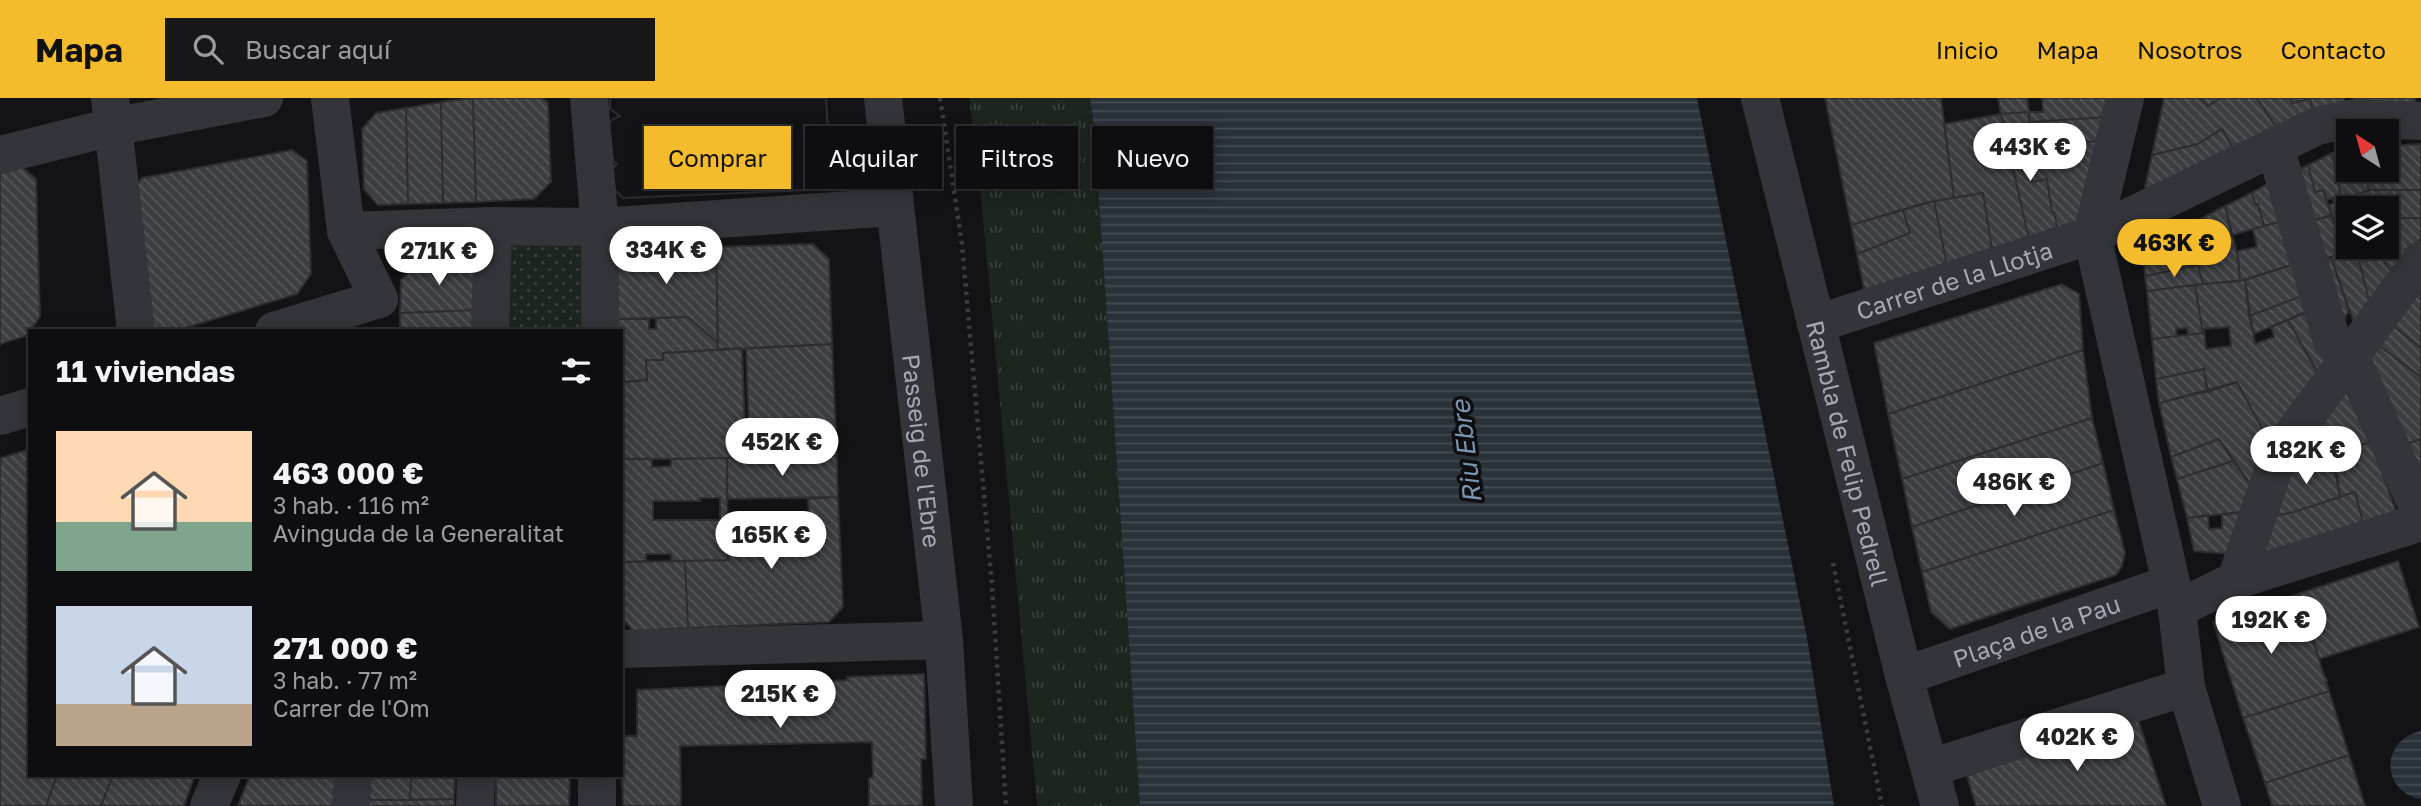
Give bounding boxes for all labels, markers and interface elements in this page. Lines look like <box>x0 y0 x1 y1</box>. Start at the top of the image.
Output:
search box <box>165 18 655 81</box>
text: Mapa <box>35 30 123 69</box>
icon: search <box>189 30 227 68</box>
text: Buscar aquí <box>245 34 391 65</box>
text: Inicio <box>1936 35 1998 64</box>
text: Mapa <box>2036 35 2099 64</box>
text: Nosotros <box>2137 35 2243 64</box>
text: Contacto <box>2281 35 2386 64</box>
north arrow <box>2336 119 2399 182</box>
map controls <box>2336 119 2399 259</box>
pin: 443K € <box>1973 123 2087 183</box>
chip: Comprar <box>644 126 791 189</box>
chip: Alquilar <box>805 126 942 189</box>
chip: Filtros <box>956 126 1078 189</box>
chip: Nuevo <box>1092 126 1213 189</box>
text: 443K € <box>1989 132 2071 160</box>
button: layers <box>2336 196 2399 259</box>
pin: 463K € <box>2117 220 2231 279</box>
pin: 334K € <box>609 226 723 286</box>
pin: 271K € <box>382 228 496 287</box>
text: 463K € <box>2133 228 2215 256</box>
street label: Carrer de la Llotja <box>1852 234 2056 325</box>
text: 334K € <box>625 235 707 263</box>
text: 271K € <box>400 236 478 264</box>
street label: Rambla de Felip Pedrell <box>1801 317 1896 589</box>
icon: filters <box>557 352 595 390</box>
street label: Passeig de l'Ebre <box>897 352 948 549</box>
text: 11 viviendas <box>56 353 235 389</box>
water label: Riu Ebre <box>1444 397 1488 505</box>
pin: 452K € <box>725 418 839 478</box>
pin: 182K € <box>2249 426 2363 486</box>
text: 452K € <box>741 427 823 455</box>
text: 182K € <box>2266 435 2346 463</box>
text: 463 000 € <box>273 455 424 491</box>
pin: 486K € <box>1957 458 2071 518</box>
icon: home <box>112 459 196 543</box>
text: 486K € <box>1973 467 2055 495</box>
text: 3 hab. · 116 m² <box>273 491 429 519</box>
pin: 165K € <box>714 512 828 571</box>
text: Avinguda de la Generalitat <box>273 519 564 547</box>
text: 165K € <box>731 520 811 548</box>
street label: Plaça de la Pau <box>1949 588 2124 673</box>
pin: 192K € <box>2214 596 2328 656</box>
text: 192K € <box>2231 605 2311 633</box>
text: 271 000 € <box>273 630 418 666</box>
icon: home <box>112 634 196 718</box>
text: 3 hab. · 77 m² <box>273 666 417 694</box>
pin: 215K € <box>723 670 837 730</box>
text: 215K € <box>741 679 819 707</box>
text: Carrer de l'Om <box>273 694 430 722</box>
pin: 402K € <box>2020 714 2134 773</box>
text: 402K € <box>2036 722 2118 750</box>

